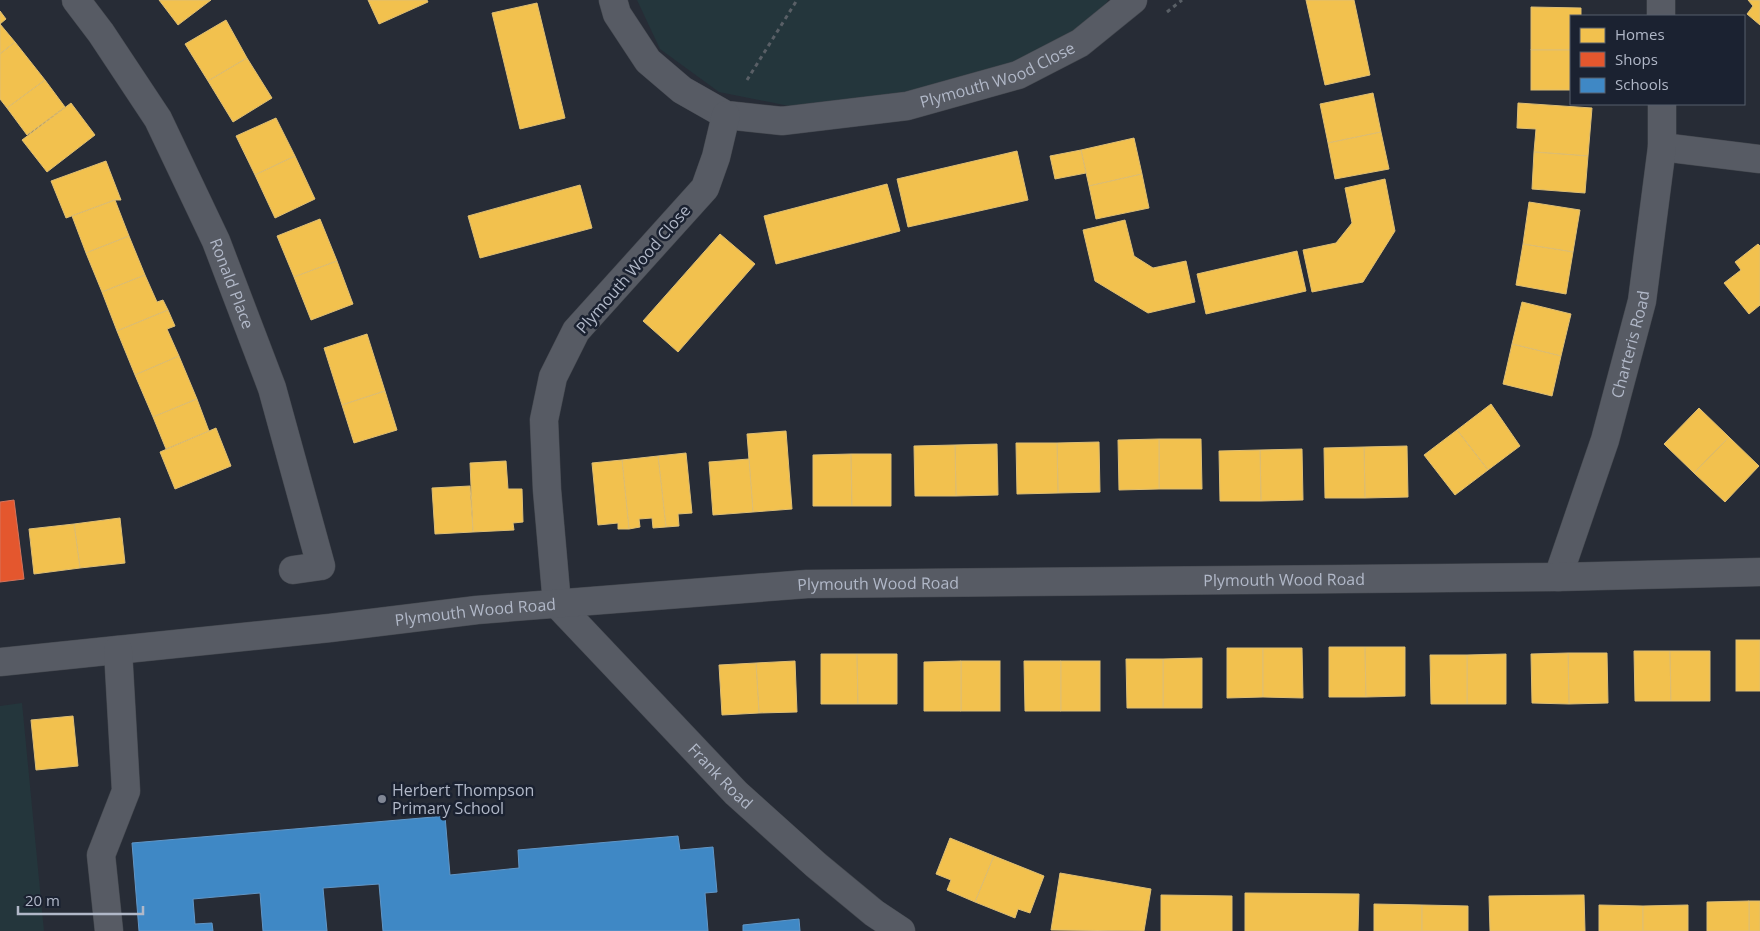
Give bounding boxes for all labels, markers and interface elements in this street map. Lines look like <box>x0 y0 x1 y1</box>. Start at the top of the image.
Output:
legend <box>1570 15 1745 105</box>
text: Homes <box>1615 24 1665 44</box>
street label: Plymouth Wood Close <box>917 37 1078 113</box>
text: Shops <box>1615 49 1658 69</box>
text: Schools <box>1615 74 1669 94</box>
street label: Plymouth Wood Close <box>571 200 695 338</box>
street label: Ronald Place <box>205 235 259 332</box>
street label: Charteris Road <box>1606 289 1654 400</box>
street label: Plymouth Wood Road <box>1203 568 1365 591</box>
street label: Plymouth Wood Road <box>796 572 959 596</box>
street label: Plymouth Wood Road <box>394 593 557 631</box>
street label: Frank Road <box>683 738 758 814</box>
place label: Herbert Thompson Primary School <box>392 779 534 819</box>
marker: Herbert Thompson Primary School <box>376 793 388 805</box>
scale bar <box>18 884 142 916</box>
text: 20 m <box>25 890 60 910</box>

